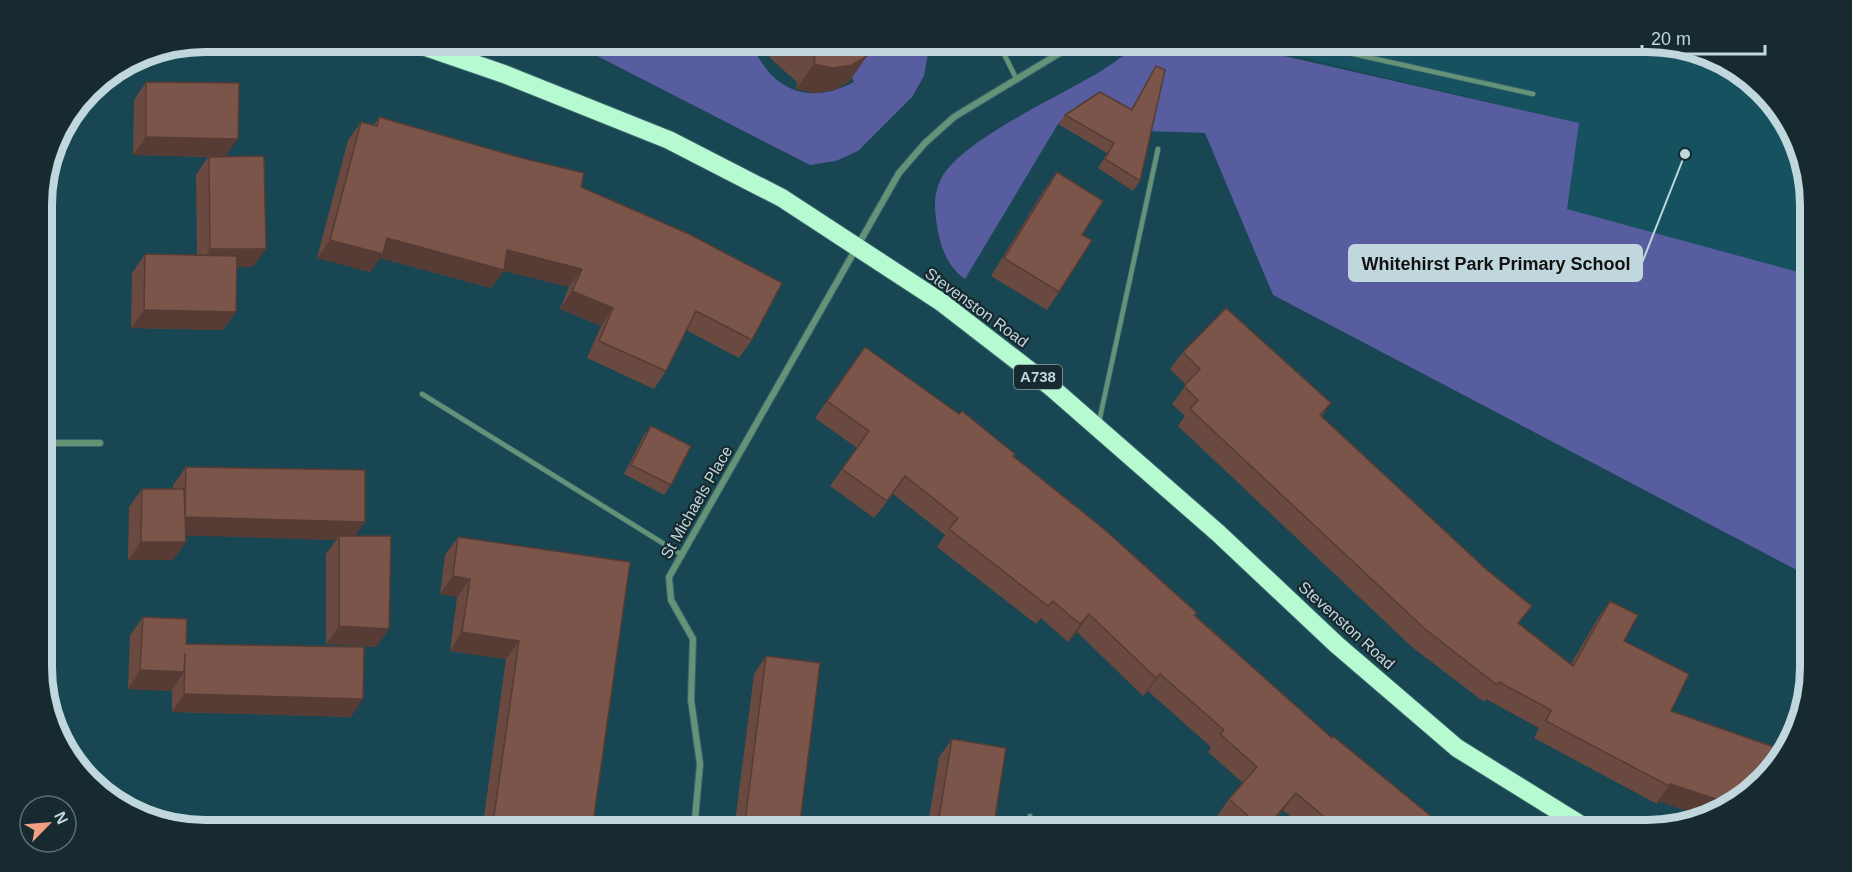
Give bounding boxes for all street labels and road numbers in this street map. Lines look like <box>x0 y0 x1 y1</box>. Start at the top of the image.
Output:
street label: Stevenston Road <box>922 264 1031 350</box>
road number: A738 <box>1014 365 1062 389</box>
street label: St Michaels Place <box>657 443 736 562</box>
street label: Stevenston Road <box>1295 578 1398 673</box>

